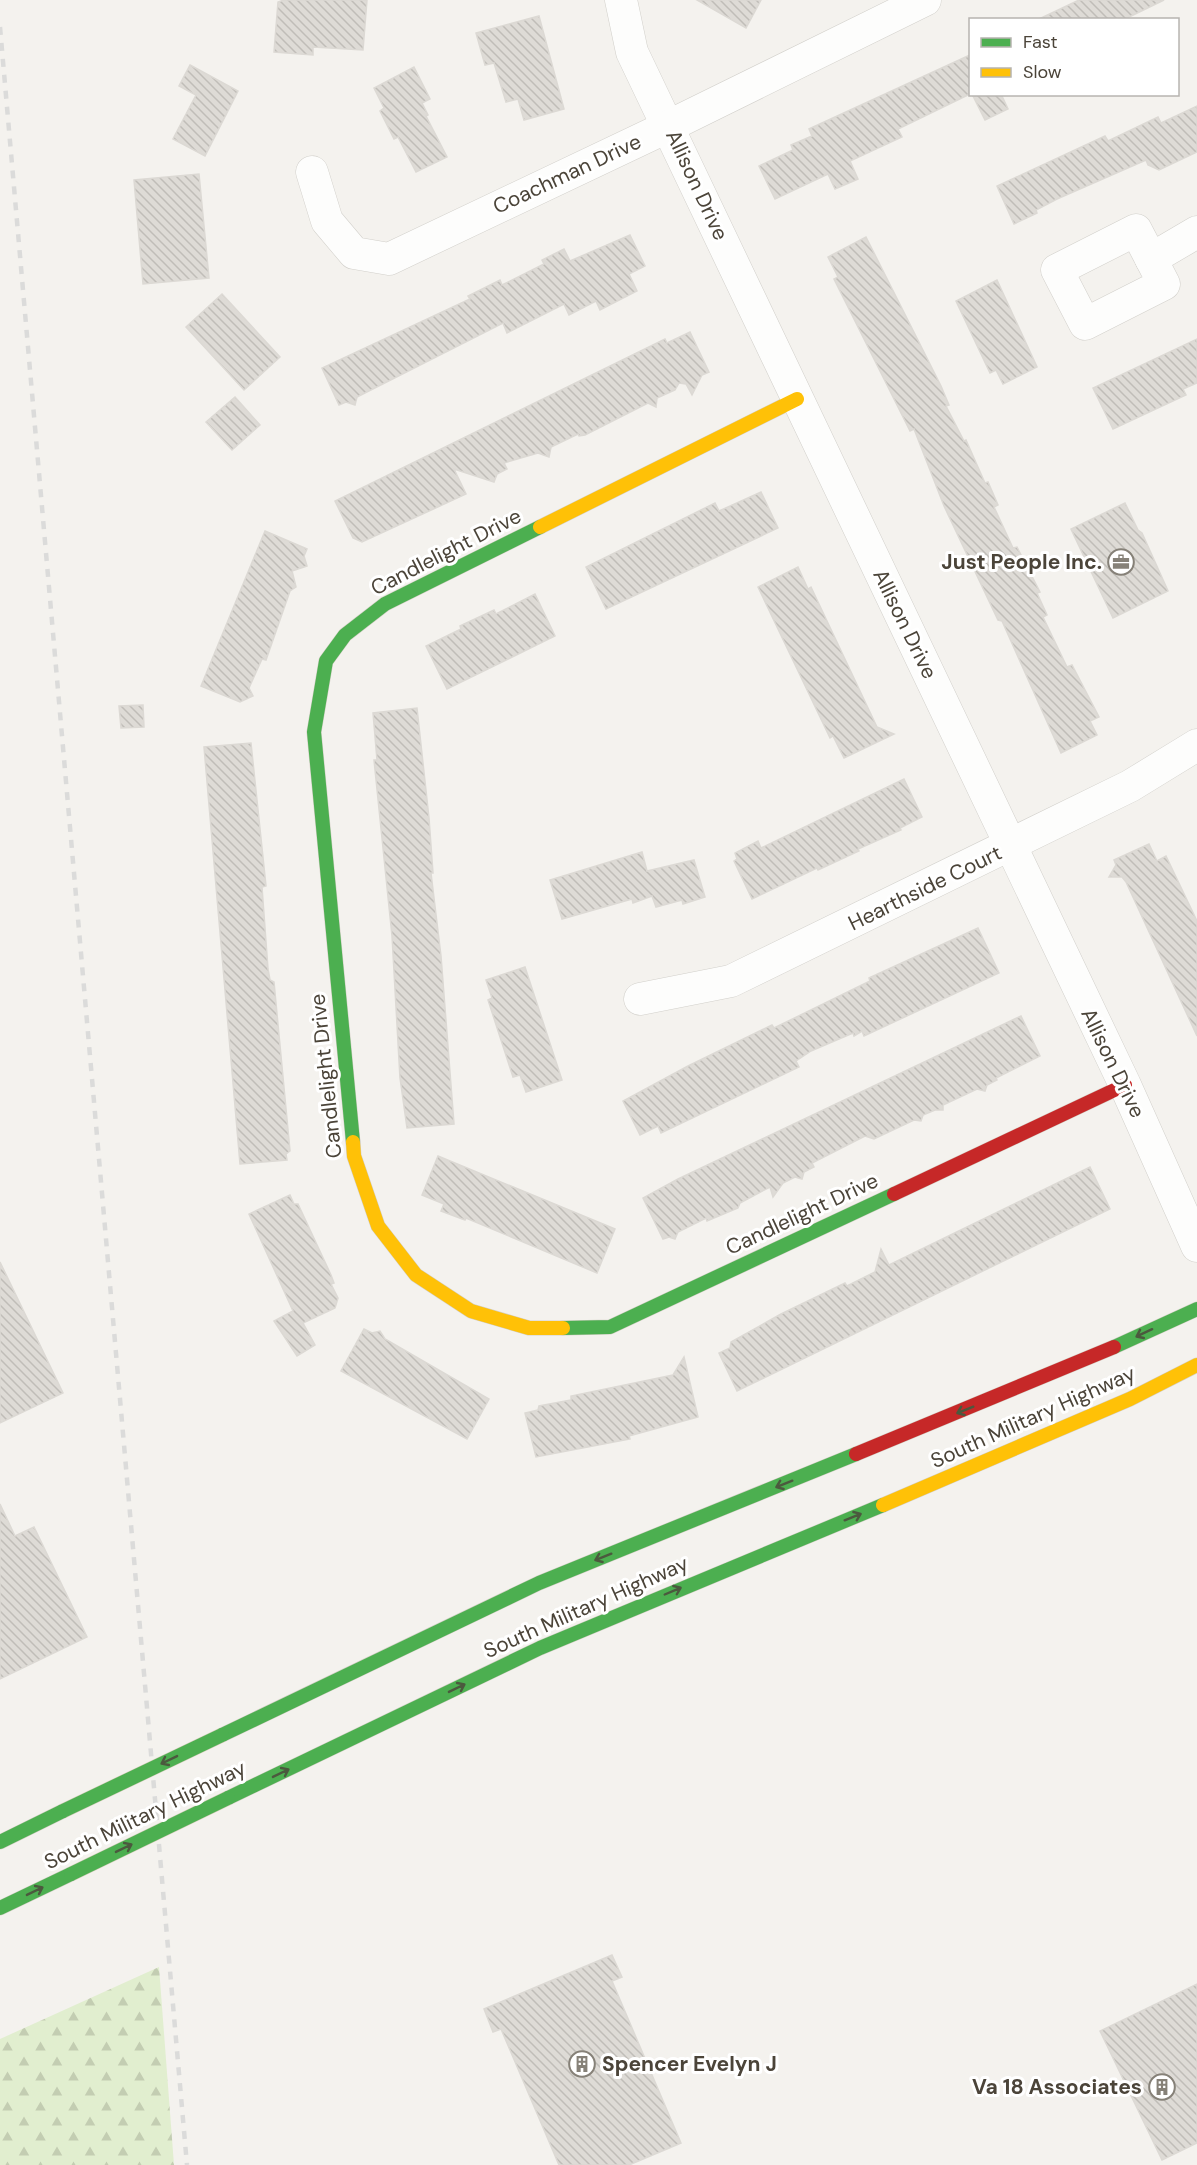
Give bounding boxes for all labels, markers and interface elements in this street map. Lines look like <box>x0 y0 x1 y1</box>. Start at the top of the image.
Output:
legend <box>969 18 1179 96</box>
text: Fast <box>1023 30 1058 54</box>
text: Slow <box>1023 60 1062 84</box>
street label: Allison Drive <box>659 125 735 245</box>
street label: Coachman Drive <box>488 127 646 221</box>
street label: Candlelight Drive <box>366 502 526 602</box>
office icon: Just People Inc. <box>1106 547 1136 577</box>
place label: Just People Inc. <box>941 548 1102 576</box>
street label: Allison Drive <box>866 565 944 684</box>
street label: Hearthside Court <box>844 839 1006 937</box>
street label: Candlelight Drive <box>303 992 349 1160</box>
street label: Allison Drive <box>1074 1004 1152 1123</box>
street label: Candlelight Drive <box>721 1166 883 1262</box>
one-way arrow <box>1135 1328 1153 1340</box>
street label: South Military Highway <box>926 1359 1140 1475</box>
one-way arrow <box>956 1405 975 1416</box>
one-way arrow <box>775 1479 794 1490</box>
one-way arrow <box>843 1511 862 1522</box>
street label: South Military Highway <box>479 1549 693 1665</box>
one-way arrow <box>595 1552 613 1563</box>
one-way arrow <box>663 1585 682 1596</box>
one-way arrow <box>447 1682 465 1694</box>
street label: South Military Highway <box>39 1754 251 1876</box>
one-way arrow <box>161 1755 179 1767</box>
one-way arrow <box>272 1766 290 1778</box>
one-way arrow <box>114 1842 132 1854</box>
one-way arrow <box>26 1884 44 1896</box>
building icon: Spencer Evelyn J <box>567 2049 597 2079</box>
place label: Spencer Evelyn J <box>602 2050 777 2078</box>
building icon: Va 18 Associates <box>1147 2072 1177 2102</box>
place label: Va 18 Associates <box>972 2073 1142 2101</box>

